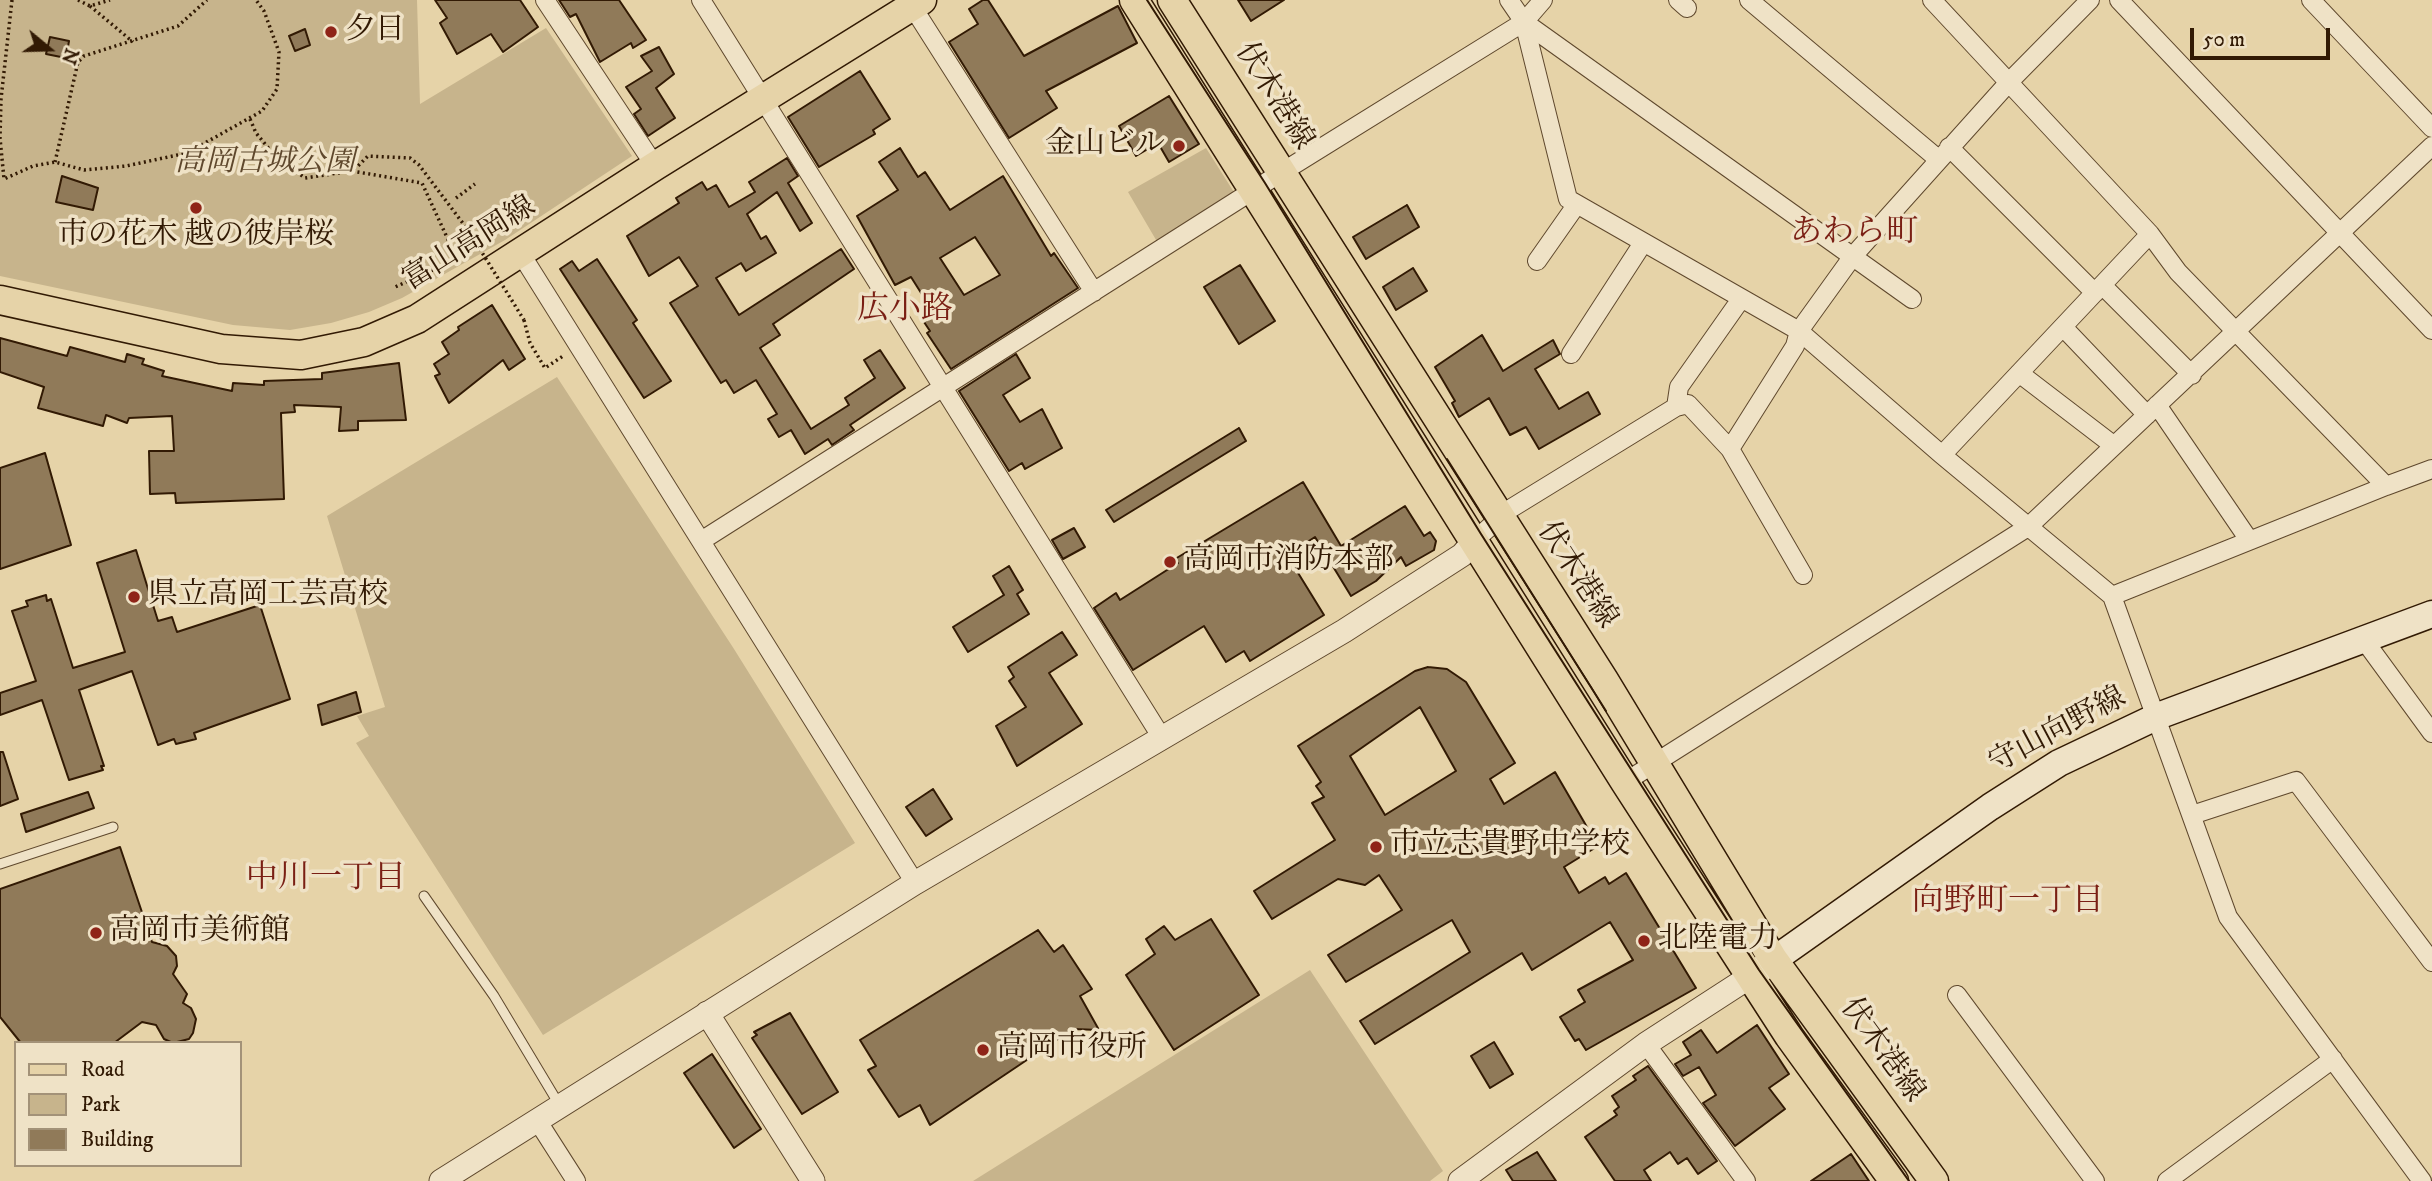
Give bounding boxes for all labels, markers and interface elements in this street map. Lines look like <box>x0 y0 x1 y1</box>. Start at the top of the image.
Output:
north arrow <box>14 14 84 84</box>
place label: 夕日 <box>345 14 405 50</box>
scale bar <box>2194 14 2334 58</box>
marker: 夕日 <box>323 24 339 40</box>
text: 50 m <box>2203 27 2245 53</box>
street label: 伏木港線 <box>1226 37 1320 157</box>
text: N <box>56 45 83 67</box>
place label: 金山ビル <box>1045 128 1165 164</box>
marker: 金山ビル <box>1171 138 1187 154</box>
park label: 高岡古城公園 <box>175 146 355 182</box>
street label: 富山高岡線 <box>397 190 543 300</box>
marker: 市の花木 越の彼岸桜 <box>188 200 204 216</box>
district label: あわら町 <box>1790 215 1918 253</box>
place label: 市の花木 越の彼岸桜 <box>58 219 334 255</box>
district label: 広小路 <box>857 292 953 330</box>
street label: 伏木港線 <box>1528 516 1624 636</box>
place label: 高岡市消防本部 <box>1184 544 1394 580</box>
marker: 高岡市消防本部 <box>1162 554 1178 570</box>
place label: 県立高岡工芸高校 <box>148 579 388 615</box>
marker: 県立高岡工芸高校 <box>126 589 142 605</box>
street label: 守山向野線 <box>1983 681 2133 783</box>
place label: 市立志貴野中学校 <box>1390 829 1630 865</box>
marker: 市立志貴野中学校 <box>1368 839 1384 855</box>
district label: 中川一丁目 <box>246 861 406 899</box>
district label: 向野町一丁目 <box>1912 884 2104 922</box>
place label: 高岡市美術館 <box>110 915 290 951</box>
place label: 北陸電力 <box>1658 923 1778 959</box>
marker: 高岡市美術館 <box>88 925 104 941</box>
marker: 北陸電力 <box>1636 933 1652 949</box>
street label: 伏木港線 <box>1831 992 1931 1110</box>
place label: 高岡市役所 <box>997 1032 1147 1068</box>
legend <box>14 1041 242 1167</box>
marker: 高岡市役所 <box>975 1042 991 1058</box>
text: Road <box>81 1057 125 1083</box>
text: Park <box>81 1092 120 1118</box>
text: Building <box>81 1127 153 1153</box>

